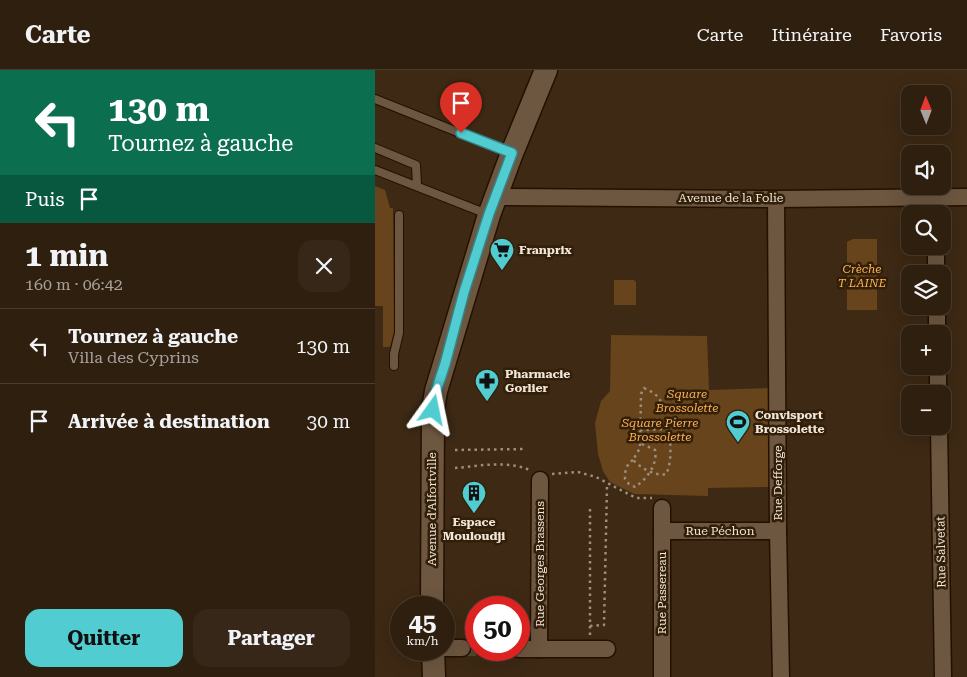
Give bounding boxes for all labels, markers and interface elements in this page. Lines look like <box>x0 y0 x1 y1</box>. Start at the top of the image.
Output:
text: Carte <box>25 21 91 49</box>
text: Carte <box>697 24 743 45</box>
text: Itinéraire <box>771 24 852 45</box>
text: Favoris <box>880 24 942 45</box>
pin <box>440 82 482 133</box>
north arrow <box>901 85 951 135</box>
map controls <box>901 85 951 435</box>
text: 130 m <box>108 89 209 130</box>
icon: arrive <box>447 89 475 117</box>
icon: left <box>25 90 90 155</box>
text: Tournez à gauche <box>108 131 293 156</box>
button: sound <box>901 145 951 195</box>
icon: arrive <box>75 185 103 213</box>
text: Puis <box>25 188 65 211</box>
street label: Avenue de la Folie <box>679 191 784 205</box>
button: search <box>901 205 951 255</box>
supermarket icon: Franprix <box>489 237 515 271</box>
text: 1 min <box>25 238 108 273</box>
button: close <box>298 240 350 292</box>
place label: Franprix <box>519 243 571 257</box>
park label: Crèche T LAINE <box>838 262 887 290</box>
button: layers <box>901 265 951 315</box>
text: 160 m · 06:42 <box>25 275 123 294</box>
text: Tournez à gauche <box>68 325 238 348</box>
button: + <box>901 325 951 375</box>
icon: left <box>25 332 53 360</box>
text: 130 m <box>296 335 350 358</box>
text: Villa des Cyprins <box>68 348 199 367</box>
place label: Pharmacie Gorlier <box>505 367 570 395</box>
pharmacy icon: Pharmacie Gorlier <box>474 368 500 402</box>
position arrow <box>406 383 458 435</box>
button: − <box>901 385 951 435</box>
park label: Square Brossolette <box>655 387 718 415</box>
icon: arrive <box>25 407 53 435</box>
place label: Convisport Brossolette <box>755 408 825 436</box>
sports icon: Convisport Brossolette <box>725 409 751 443</box>
text: Arrivée à destination <box>68 410 270 433</box>
text: 30 m <box>307 410 350 433</box>
park label: Square Pierre Brossolette <box>621 416 698 444</box>
street label: Rue Defforge <box>771 445 785 520</box>
street label: Avenue d'Alfortville <box>425 452 439 566</box>
building icon: Espace Mouloudji <box>461 480 487 514</box>
street label: Rue Georges Brassens <box>533 501 547 627</box>
place label: Espace Mouloudji <box>443 515 505 543</box>
street label: Rue Salvetat <box>933 516 949 588</box>
street label: Rue Péchon <box>686 524 755 538</box>
street label: Rue Passereau <box>655 551 669 634</box>
speed limit sign: 50 <box>465 596 530 661</box>
text: 45 <box>408 608 437 637</box>
button: Quitter <box>25 609 183 667</box>
button: Partager <box>193 609 350 667</box>
text: km/h <box>406 634 439 648</box>

